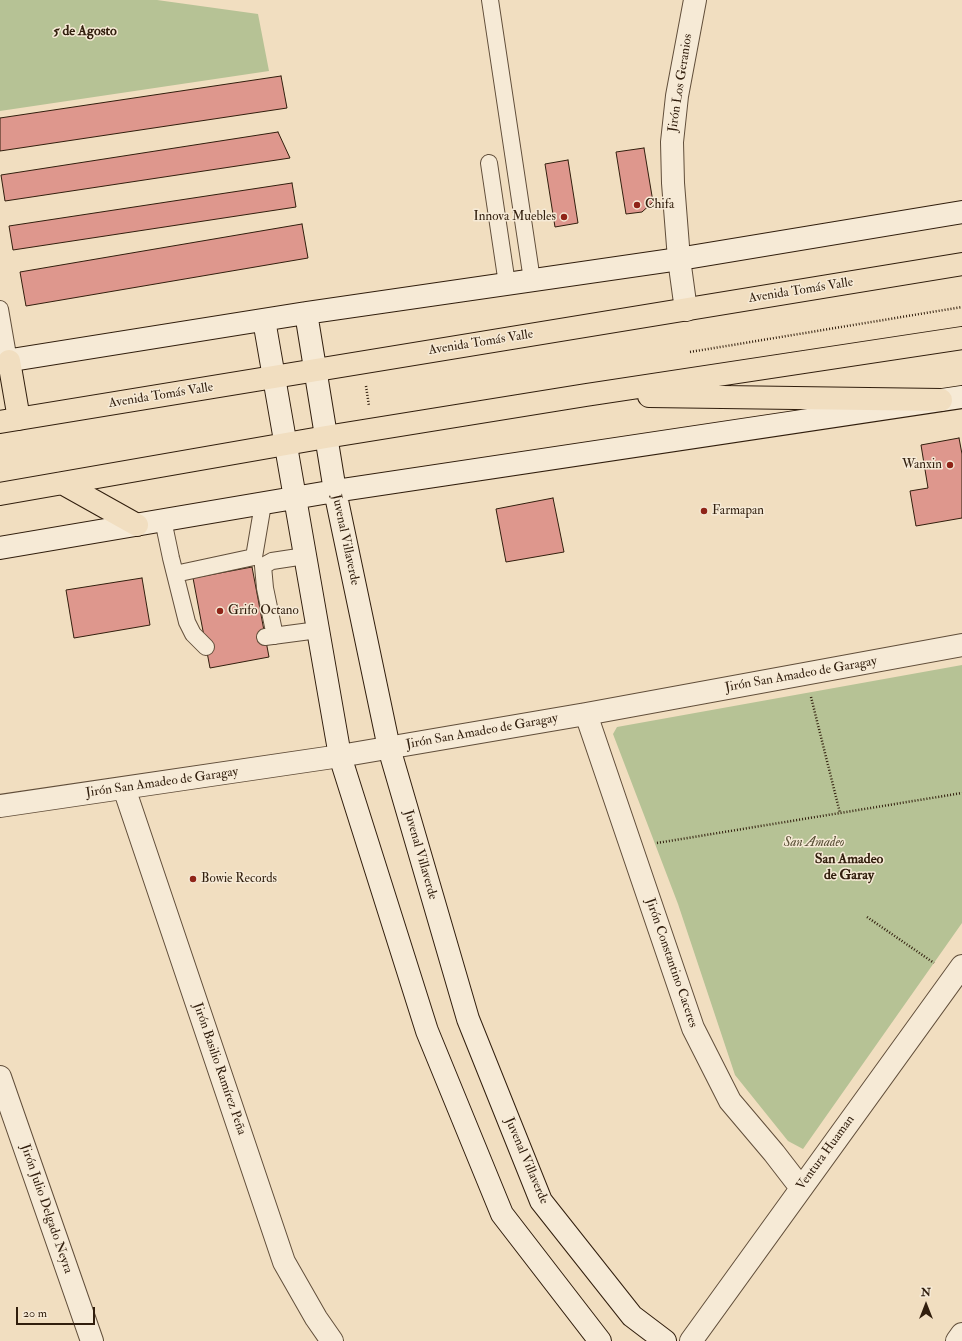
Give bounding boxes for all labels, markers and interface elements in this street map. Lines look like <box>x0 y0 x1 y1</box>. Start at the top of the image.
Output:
district label: 5 de Agosto <box>53 24 117 40</box>
street label: Jirón Los Geranios <box>666 33 696 133</box>
place label: Chifa <box>645 197 674 213</box>
marker: Chifa <box>632 200 642 210</box>
place label: Innova Muebles <box>474 209 556 225</box>
marker: Innova Muebles <box>559 212 569 222</box>
street label: Avenida Tomás Valle <box>748 275 854 307</box>
street label: Avenida Tomás Valle <box>428 327 534 359</box>
street label: Avenida Tomás Valle <box>108 380 214 412</box>
place label: Wanxin <box>902 457 942 473</box>
marker: Wanxin <box>945 460 955 470</box>
street label: Juvenal Villaverde <box>328 493 362 587</box>
place label: Farmapan <box>712 503 764 519</box>
marker: Farmapan <box>699 506 709 516</box>
place label: Grifo Octano <box>228 603 299 619</box>
marker: Grifo Octano <box>215 606 225 616</box>
street label: Jirón San Amadeo de Garagay <box>724 654 878 696</box>
street label: Jirón San Amadeo de Garagay <box>405 711 559 753</box>
street label: Jirón San Amadeo de Garagay <box>85 765 239 801</box>
street label: Juvenal Villaverde <box>400 808 440 902</box>
park label: San Amadeo <box>784 835 844 851</box>
district label: San Amadeo de Garay <box>815 852 883 884</box>
place label: Bowie Records <box>201 871 277 887</box>
marker: Bowie Records <box>188 874 198 884</box>
street label: Jirón Constantino Caceres <box>642 896 700 1030</box>
street label: Jirón Basilio Ramírez Peña <box>189 1001 249 1137</box>
street label: Ventura Huaman <box>794 1113 858 1193</box>
street label: Juvenal Villaverde <box>501 1115 551 1207</box>
street label: Jirón Julio Delgado Neyra <box>17 1142 75 1276</box>
north arrow <box>906 1285 946 1325</box>
text: N <box>921 1286 931 1299</box>
scale bar <box>18 1299 97 1325</box>
text: 20 m <box>23 1306 47 1321</box>

